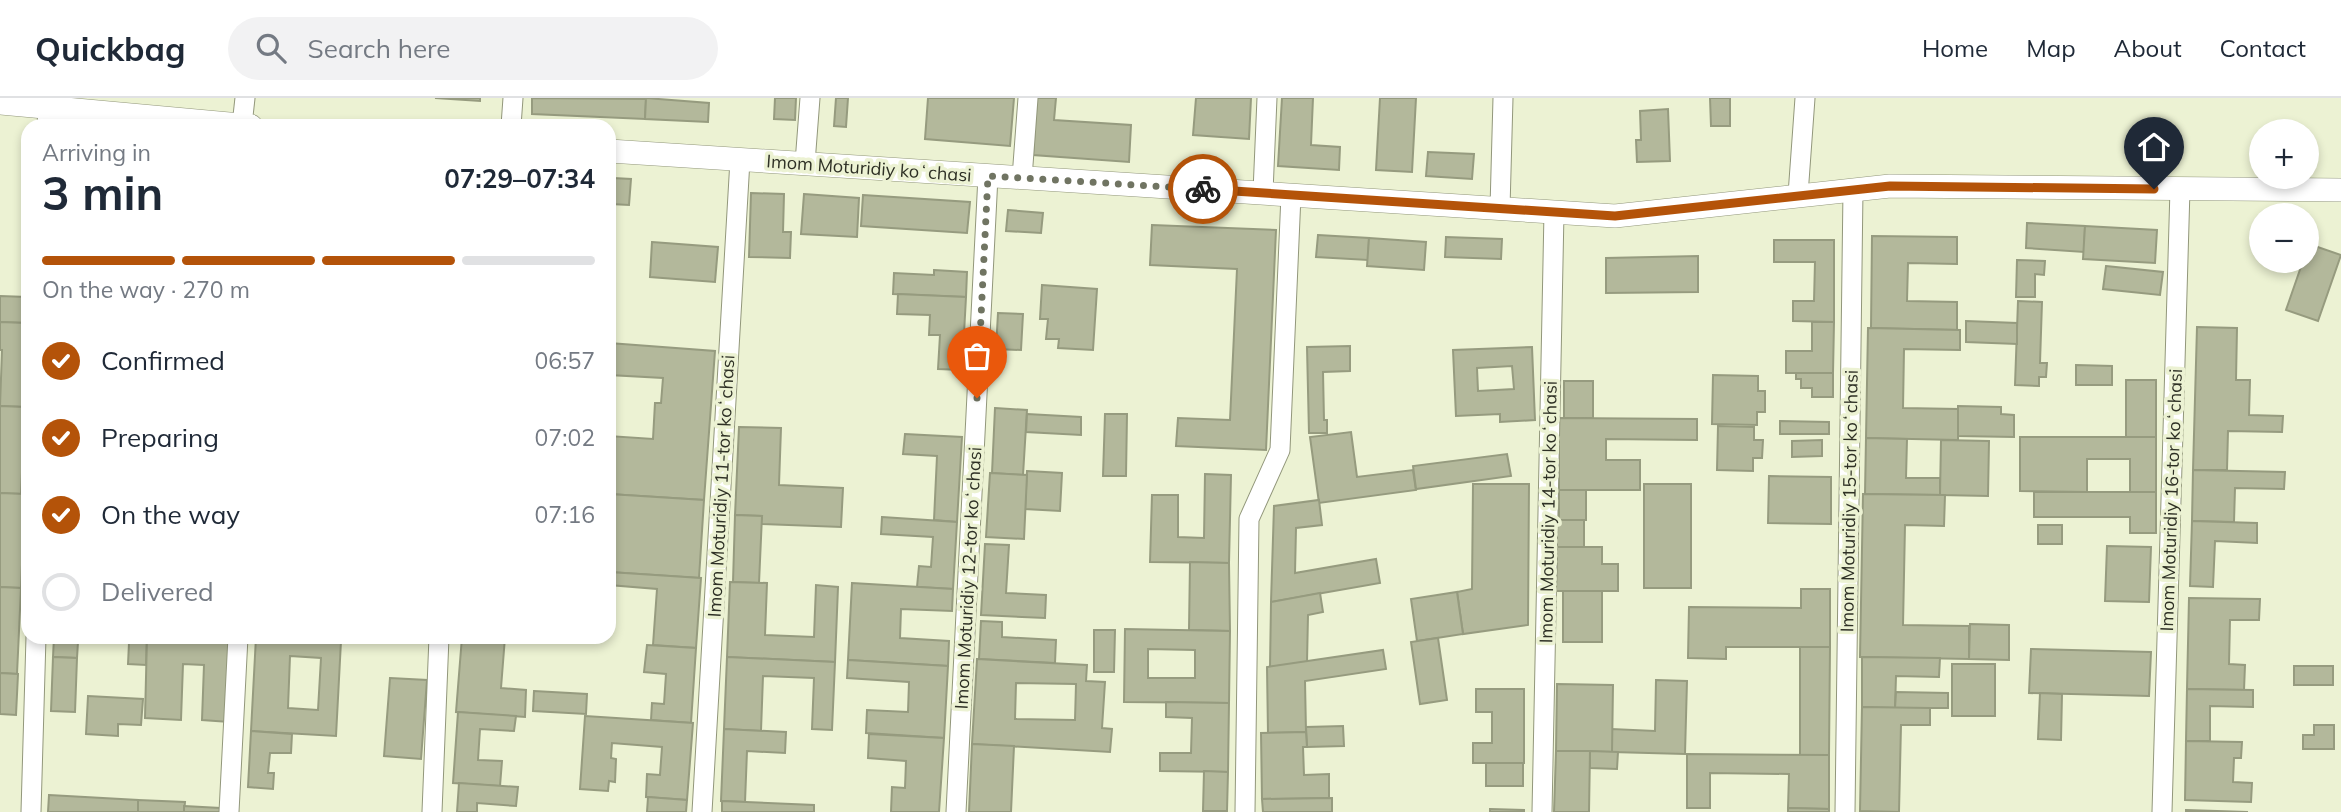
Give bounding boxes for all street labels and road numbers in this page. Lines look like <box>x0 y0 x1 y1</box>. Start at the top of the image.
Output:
street label: Imom Moturidiy koʻchasi <box>766 149 972 187</box>
street label: Imom Moturidiy 11-tor koʻchasi <box>703 354 739 618</box>
street label: Imom Moturidiy 16-tor koʻchasi <box>2155 368 2187 632</box>
street label: Imom Moturidiy 15-tor koʻchasi <box>1835 370 1863 632</box>
street label: Imom Moturidiy 14-tor koʻchasi <box>1534 381 1562 643</box>
street label: Imom Moturidiy 12-tor koʻchasi <box>950 446 986 710</box>

